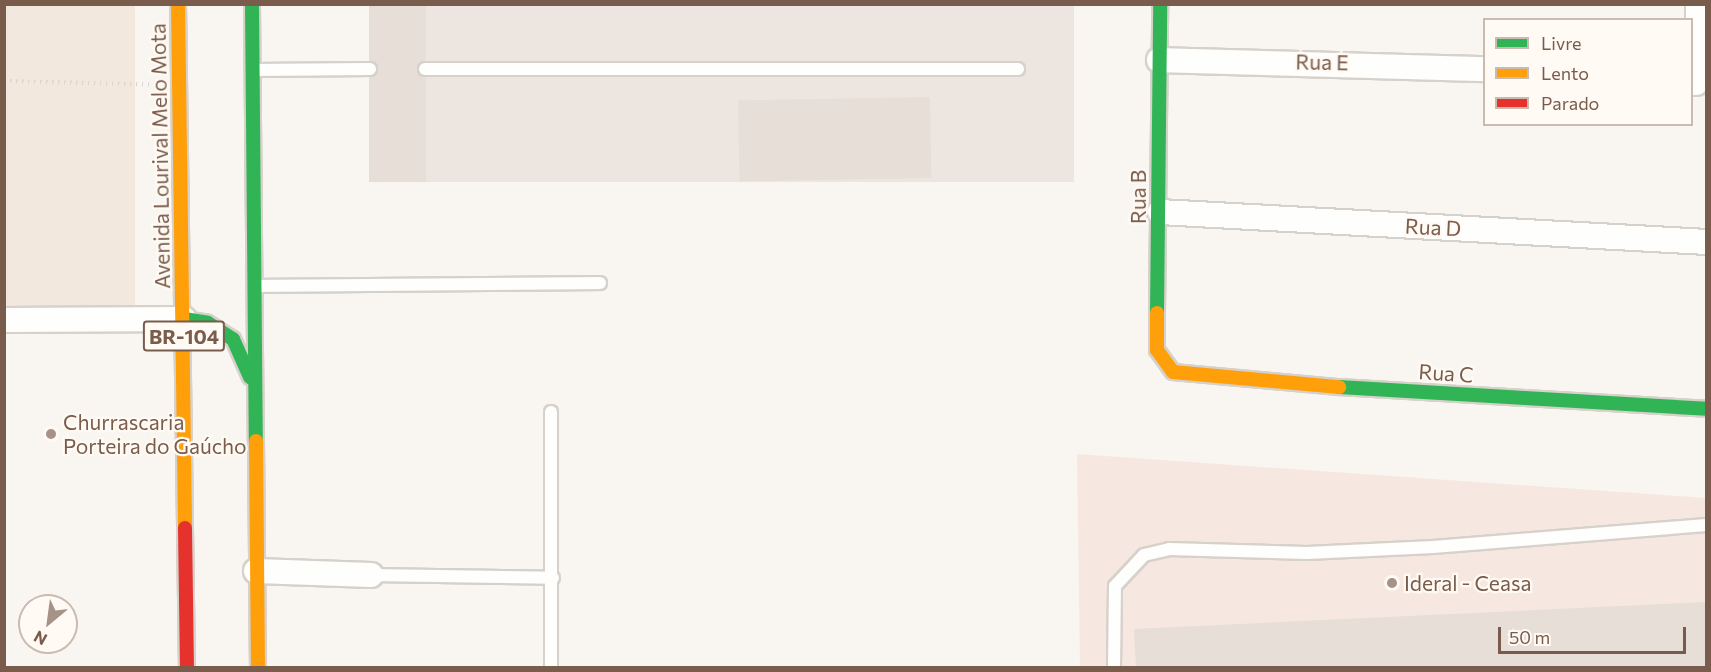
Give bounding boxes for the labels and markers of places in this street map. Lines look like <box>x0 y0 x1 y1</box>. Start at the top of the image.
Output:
place label: Churrascaria Porteira do Gaúcho <box>63 409 247 459</box>
marker: Churrascaria Porteira do Gaúcho <box>44 427 58 441</box>
place label: Ideral - Ceasa <box>1404 570 1531 596</box>
marker: Ideral - Ceasa <box>1385 576 1399 590</box>

